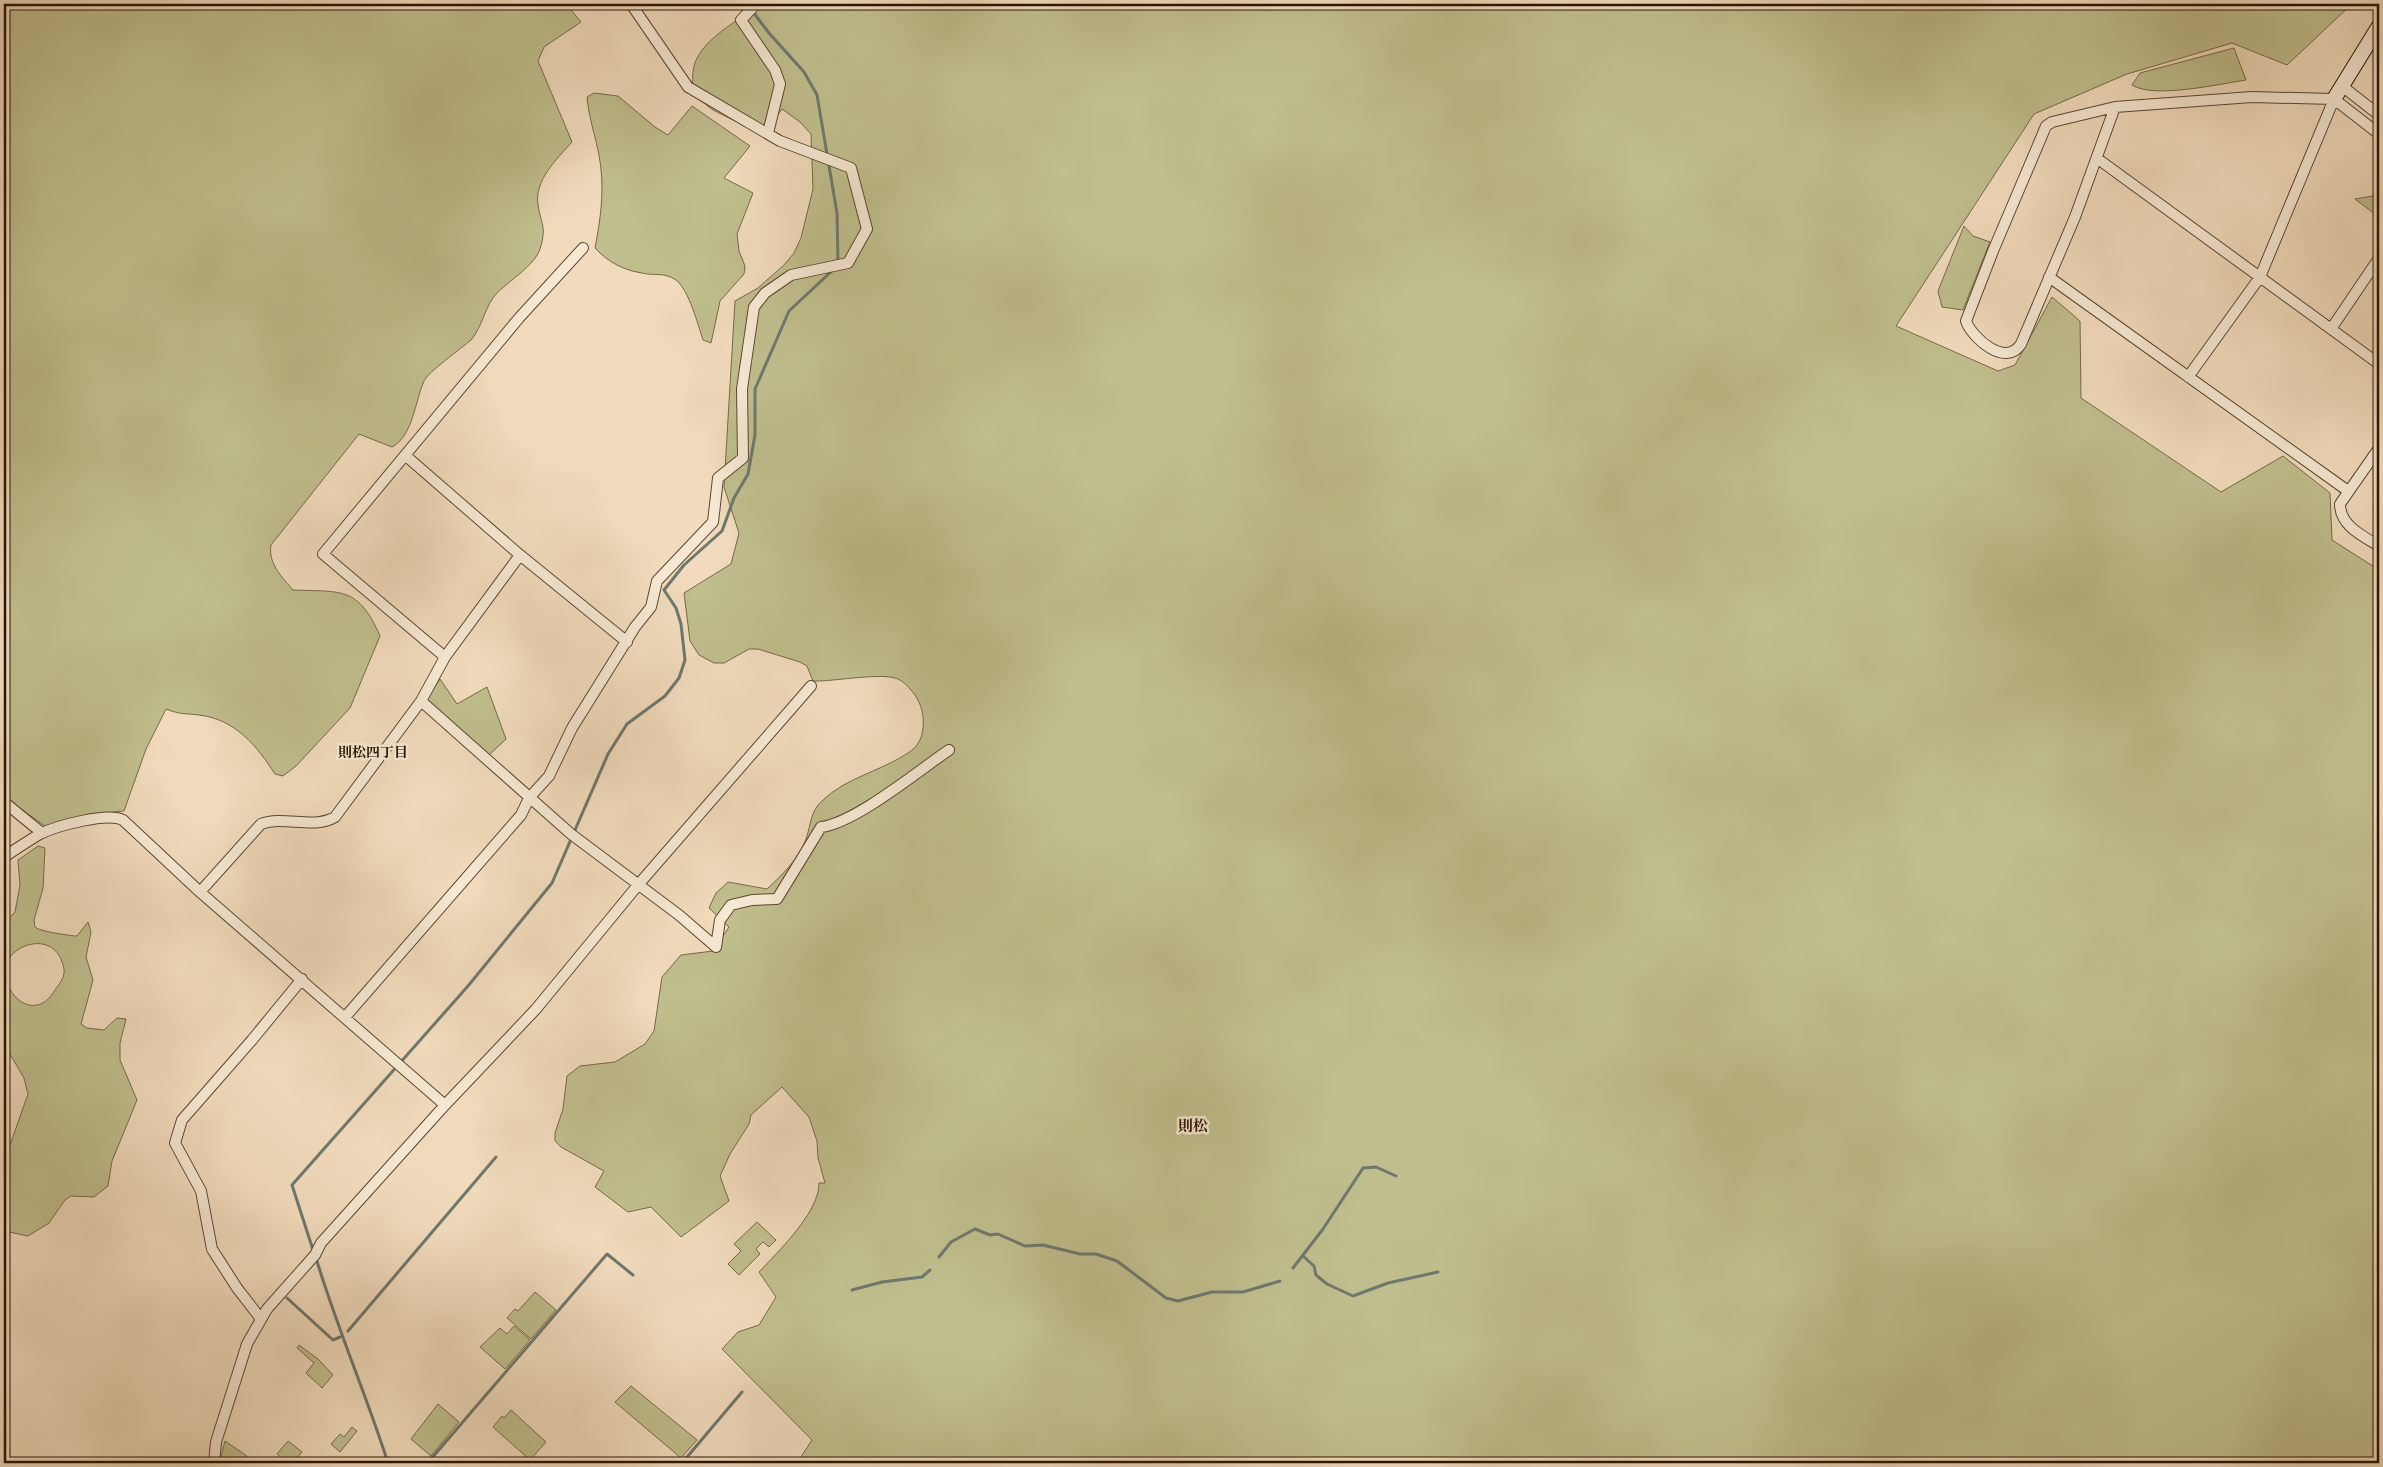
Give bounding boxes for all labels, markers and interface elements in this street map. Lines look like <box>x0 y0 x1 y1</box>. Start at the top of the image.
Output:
district label: 則松四丁目 <box>338 743 408 761</box>
district label: 則松 <box>1178 1116 1208 1135</box>

